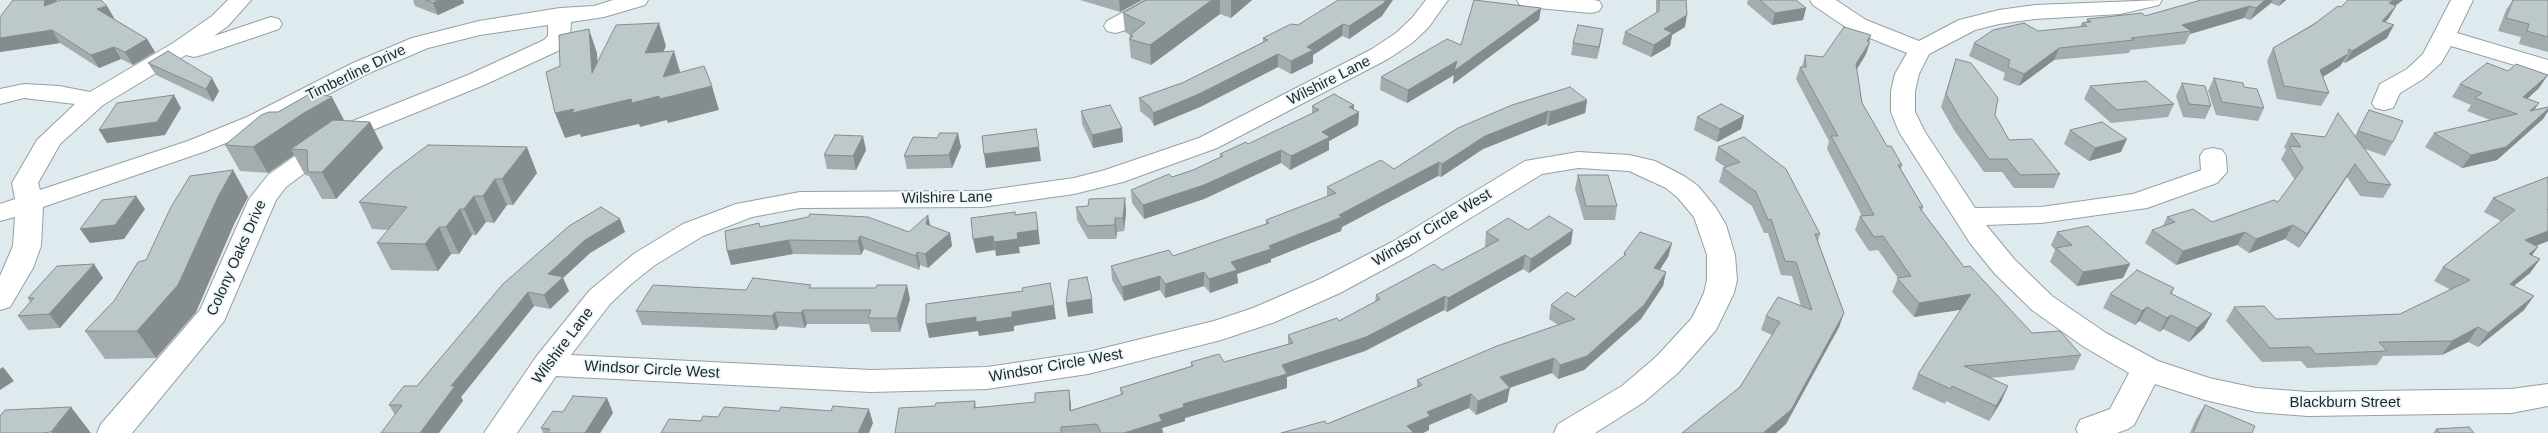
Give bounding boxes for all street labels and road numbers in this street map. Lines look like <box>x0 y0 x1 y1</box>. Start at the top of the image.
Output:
street label: Timberline Drive <box>303 41 409 105</box>
street label: Wilshire Lane <box>1284 52 1374 110</box>
street label: Windsor Circle West <box>1369 185 1495 271</box>
street label: Wilshire Lane <box>901 188 993 208</box>
street label: Colony Oaks Drive <box>203 197 271 319</box>
street label: Wilshire Lane <box>528 304 598 388</box>
street label: Windsor Circle West <box>988 345 1124 387</box>
street label: Windsor Circle West <box>584 357 720 383</box>
street label: Blackburn Street <box>2290 394 2400 412</box>

